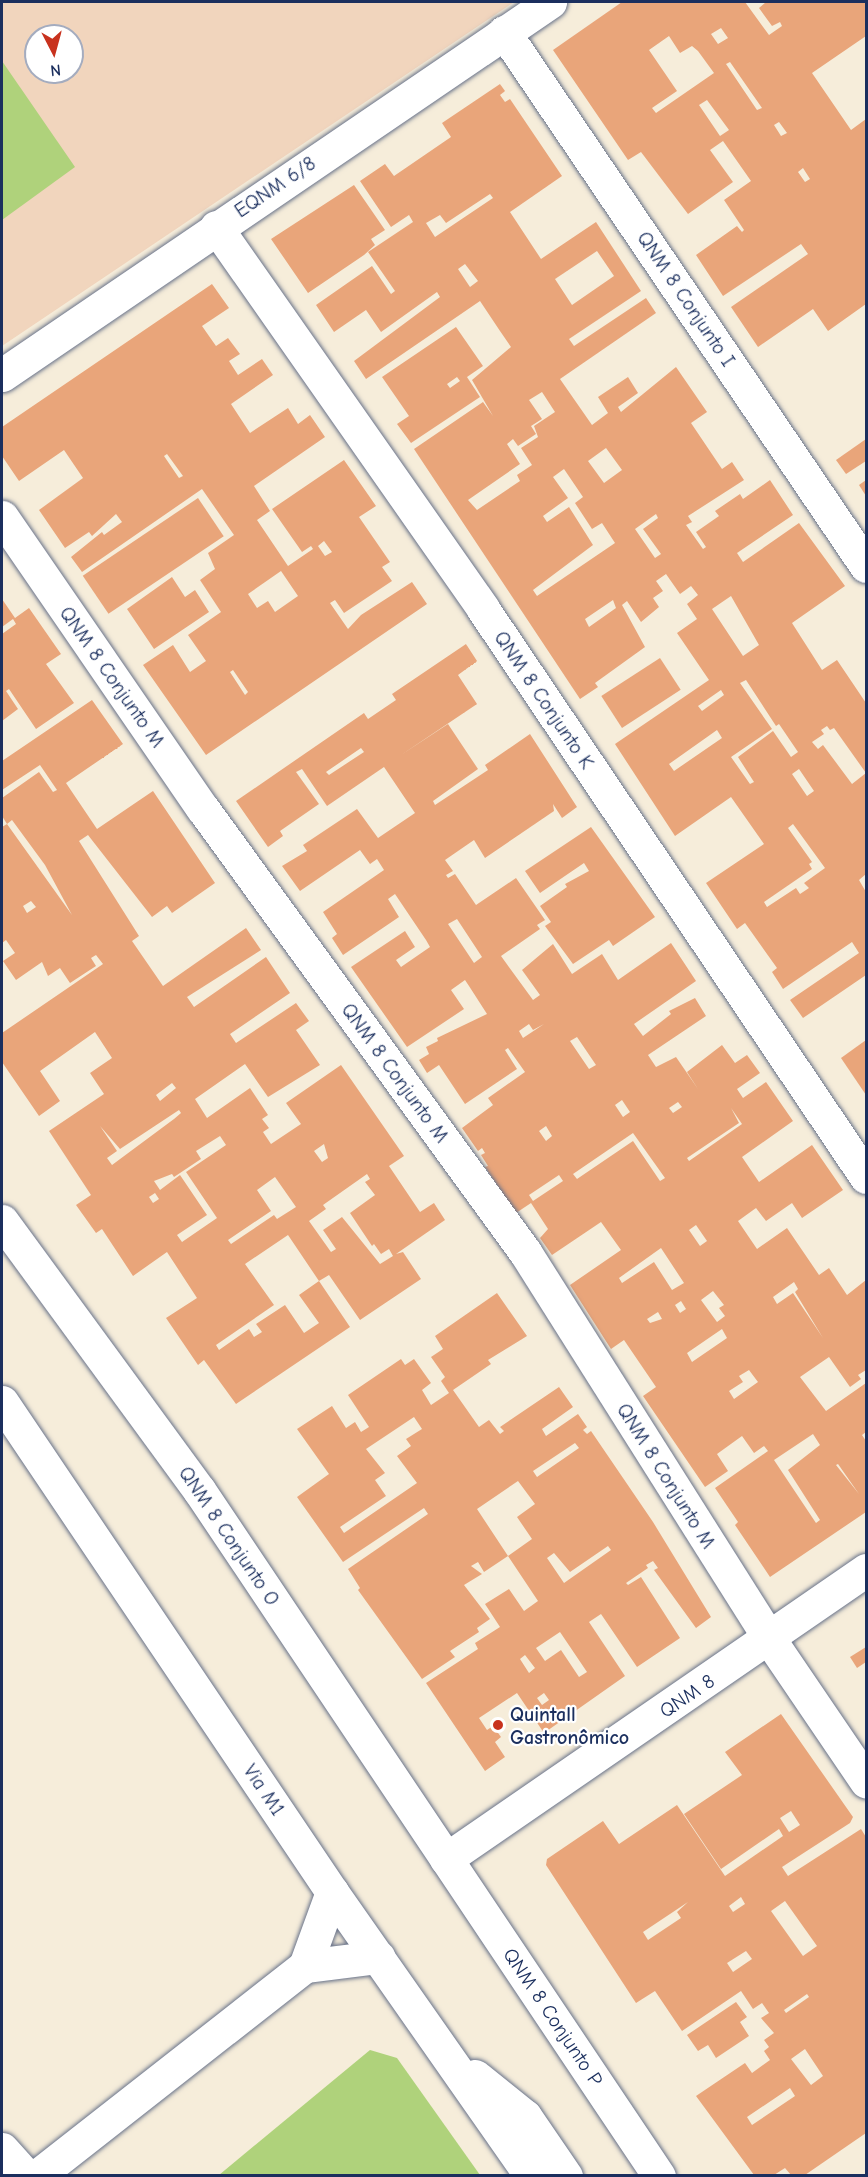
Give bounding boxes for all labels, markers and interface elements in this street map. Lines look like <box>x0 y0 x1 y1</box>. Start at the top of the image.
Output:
north arrow <box>24 24 84 84</box>
text: N <box>50 60 62 79</box>
street label: EQNM 6/8 <box>230 151 320 223</box>
street label: QNM 8 Conjunto I <box>632 227 740 371</box>
street label: QNM 8 Conjunto M <box>54 602 170 752</box>
street label: QNM 8 Conjunto K <box>489 626 599 774</box>
street label: QNM 8 Conjunto M <box>336 998 454 1148</box>
street label: QNM 8 Conjunto M <box>612 1399 720 1553</box>
street label: QNM 8 Conjunto O <box>173 1462 285 1610</box>
street label: QNM 8 <box>655 1669 719 1723</box>
place label: Quintall Gastronômico <box>510 1702 629 1749</box>
marker: Quintall Gastronômico <box>491 1718 505 1732</box>
street label: Via M1 <box>238 1760 290 1820</box>
street label: QNM 8 Conjunto P <box>498 1943 608 2091</box>

